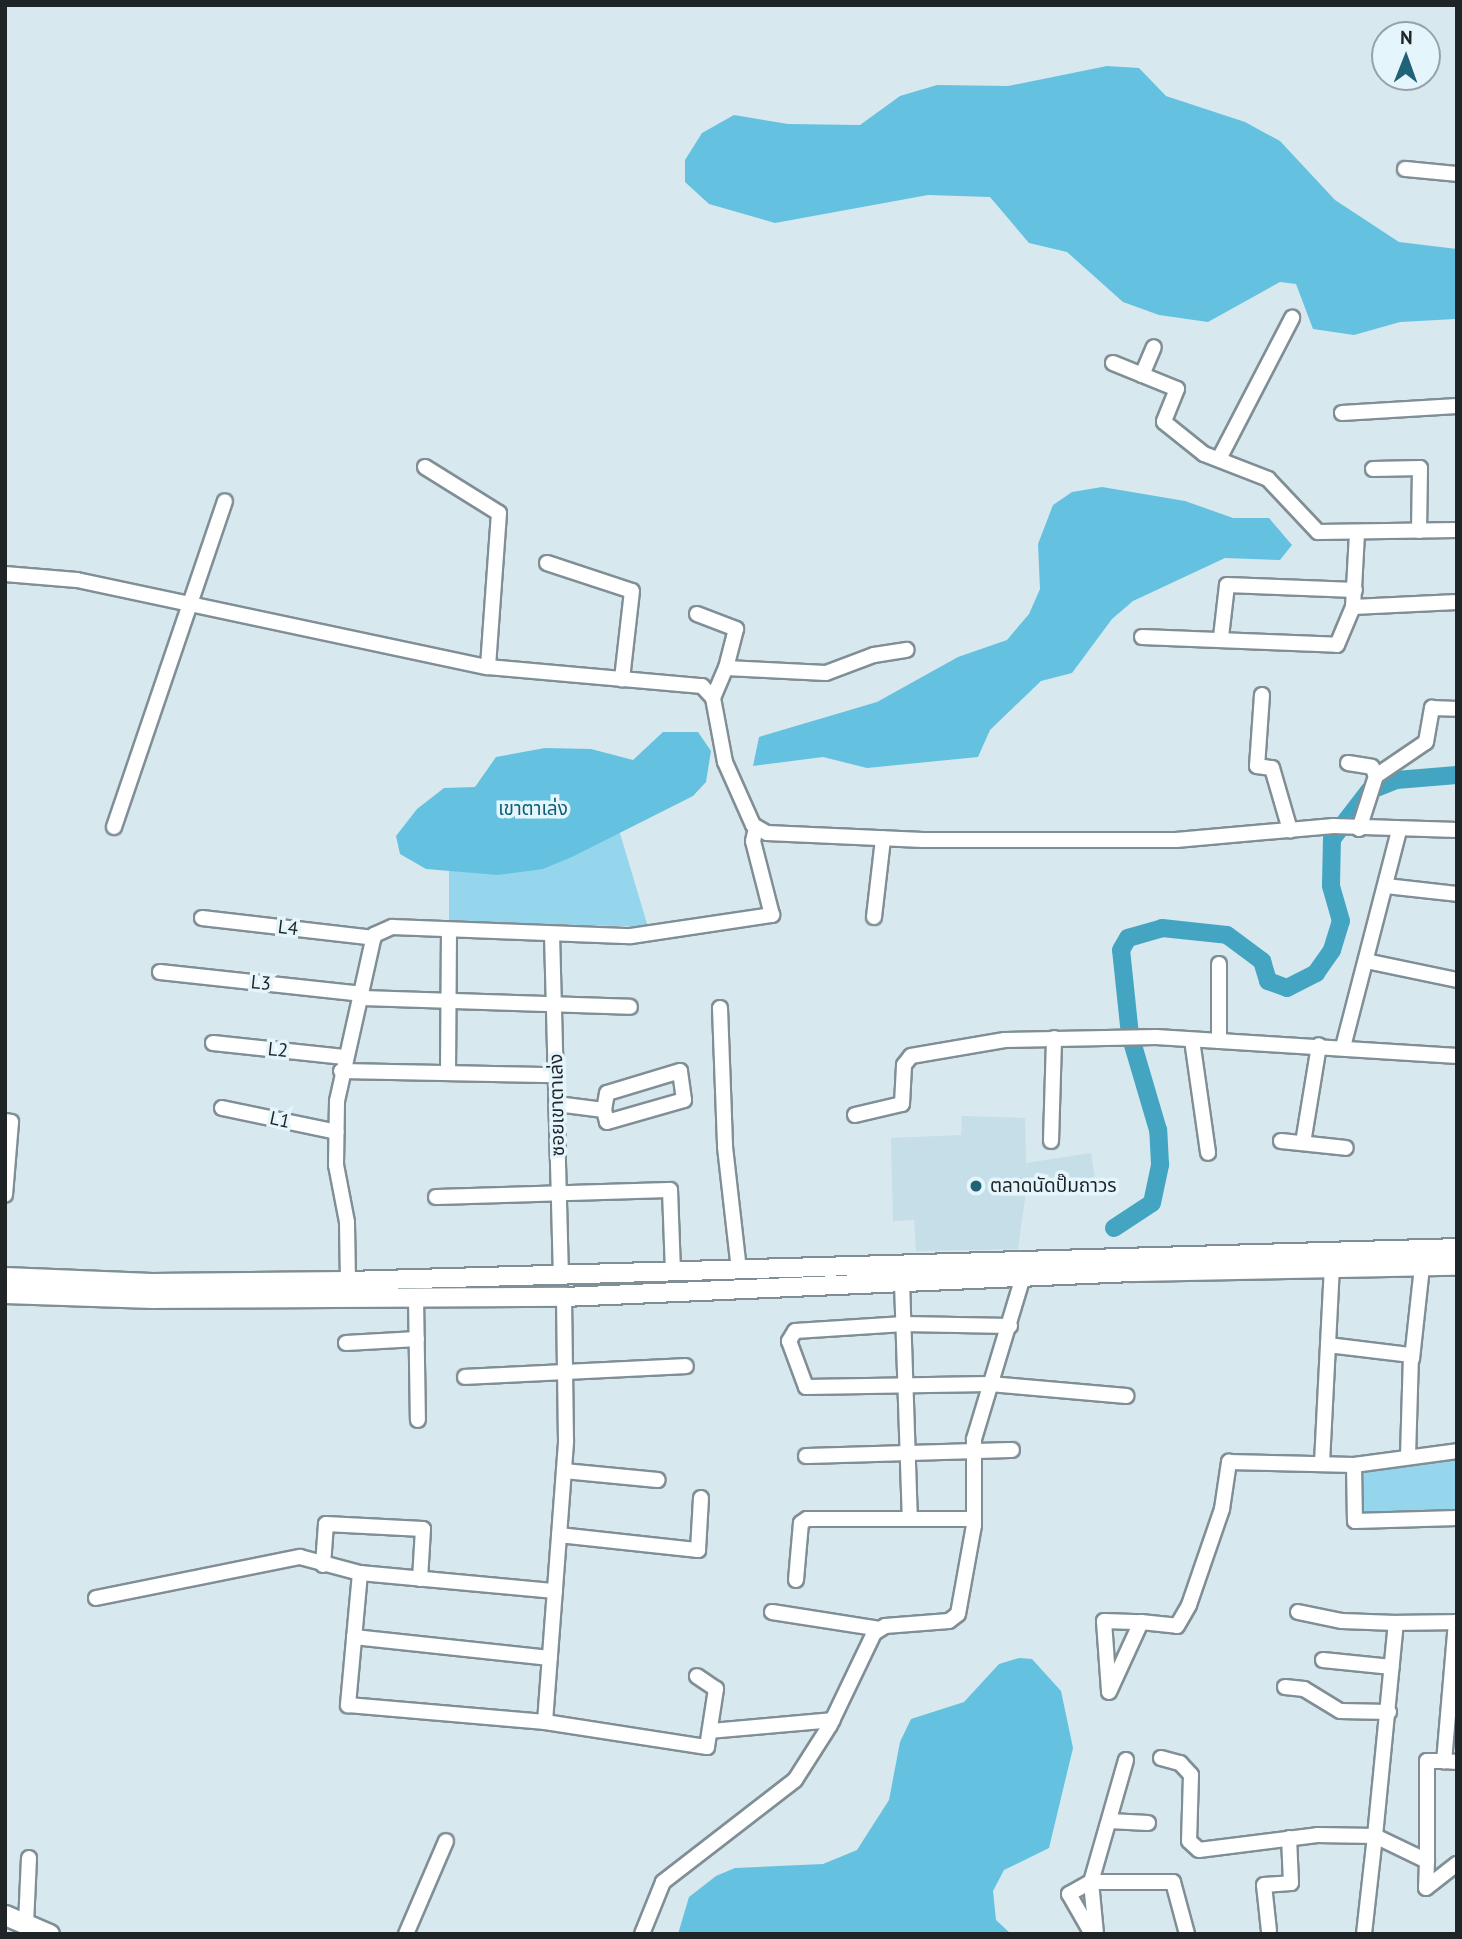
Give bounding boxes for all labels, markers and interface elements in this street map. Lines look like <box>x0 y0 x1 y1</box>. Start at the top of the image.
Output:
north arrow <box>1371 21 1441 91</box>
text: N <box>1400 25 1413 49</box>
park label: เขาตาเล่ง <box>498 798 568 820</box>
street label: L4 <box>277 915 299 941</box>
street label: L3 <box>250 971 272 995</box>
street label: L2 <box>267 1038 289 1062</box>
street label: ซอยเขาตาเล่ง <box>545 1054 569 1156</box>
street label: L1 <box>268 1107 292 1133</box>
place label: ตลาดนัดปั๊มถาวร <box>990 1175 1117 1197</box>
marker: ตลาดนัดปั๊มถาวร <box>968 1178 984 1194</box>

